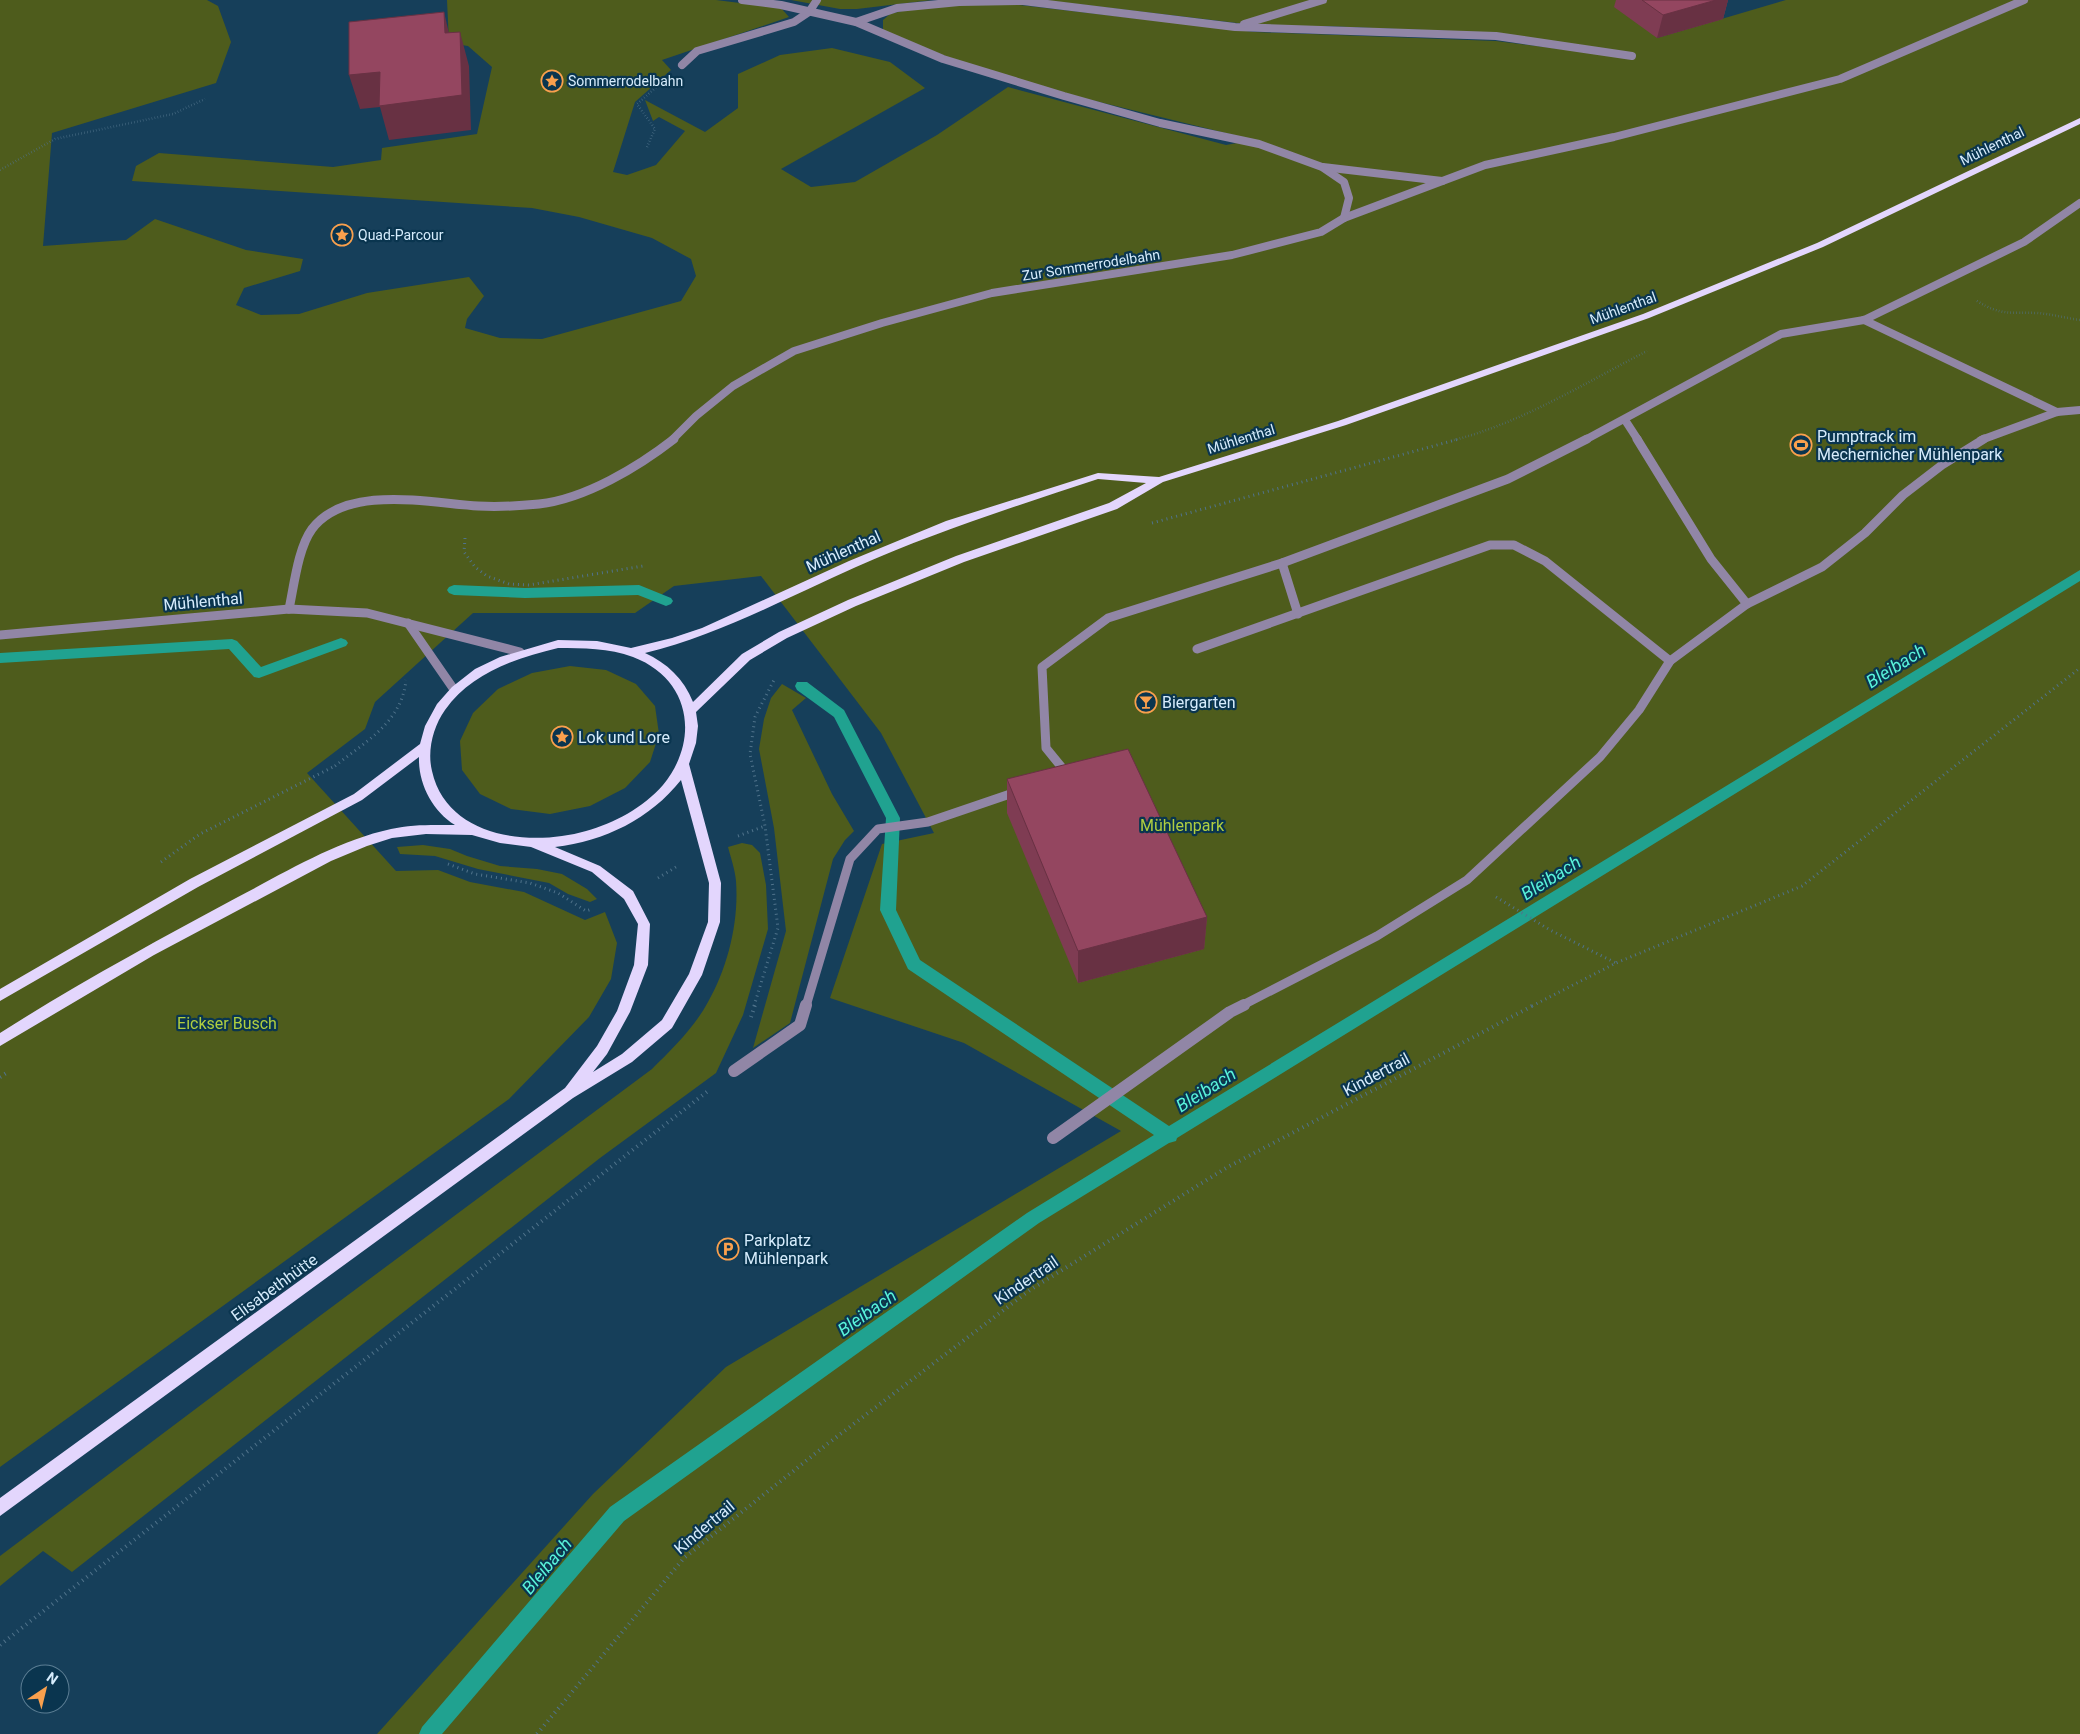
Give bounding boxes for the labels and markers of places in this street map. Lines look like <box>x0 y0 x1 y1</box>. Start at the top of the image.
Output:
place icon: Sommerrodelbahn <box>540 69 564 93</box>
place label: Sommerrodelbahn <box>568 73 683 89</box>
place icon: Quad-Parcour <box>330 223 354 247</box>
place label: Quad-Parcour <box>358 227 444 243</box>
place label: Pumptrack im Mechernicher Mühlenpark <box>1817 427 2003 464</box>
sports icon: Pumptrack im Mechernicher Mühlenpark <box>1789 433 1813 457</box>
bar icon: Biergarten <box>1134 690 1158 714</box>
place label: Biergarten <box>1162 693 1236 712</box>
place icon: Lok und Lore <box>550 725 574 749</box>
place label: Lok und Lore <box>578 728 670 747</box>
place label: Parkplatz Mühlenpark <box>744 1231 829 1268</box>
parking icon: Parkplatz Mühlenpark <box>716 1237 740 1261</box>

